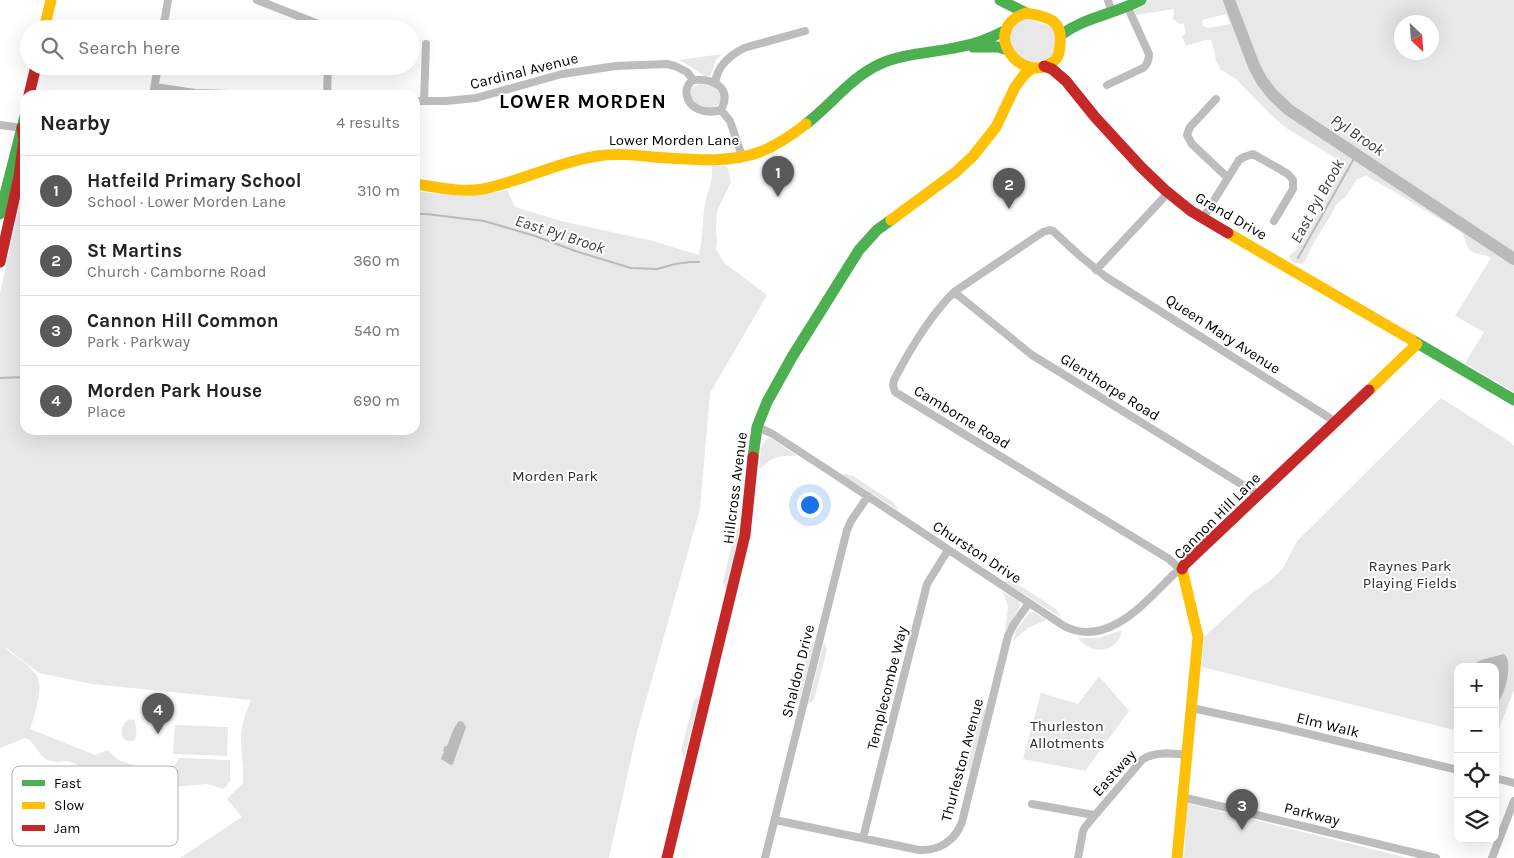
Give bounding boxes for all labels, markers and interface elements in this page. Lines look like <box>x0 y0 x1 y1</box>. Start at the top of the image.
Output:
north arrow <box>1394 15 1439 60</box>
search box <box>20 20 420 75</box>
icon: search <box>38 34 66 62</box>
text: Search here <box>78 37 180 59</box>
street label: Cardinal Avenue <box>468 49 580 93</box>
district label: LOWER MORDEN <box>499 90 667 113</box>
water label: Pyl Brook <box>1328 110 1389 160</box>
text: Nearby <box>40 111 110 135</box>
text: 4 results <box>336 113 400 132</box>
street label: Lower Morden Lane <box>609 131 739 149</box>
water label: East Pyl Brook <box>1286 155 1348 246</box>
pin: 1 <box>762 156 794 197</box>
pin: 2 <box>993 168 1025 209</box>
text: Hatfeild Primary School <box>87 170 302 192</box>
text: 1 <box>53 181 59 200</box>
text: 310 m <box>357 181 400 200</box>
street label: Grand Drive <box>1192 188 1270 244</box>
text: School · Lower Morden Lane <box>87 192 286 211</box>
water label: East Pyl Brook <box>513 211 608 258</box>
text: St Martins <box>87 240 182 262</box>
text: 2 <box>51 251 61 270</box>
text: 360 m <box>353 251 400 270</box>
text: Church · Camborne Road <box>87 262 266 281</box>
street label: Queen Mary Avenue <box>1162 290 1284 378</box>
text: Cannon Hill Common <box>87 310 279 332</box>
text: 3 <box>51 321 61 340</box>
text: 540 m <box>354 321 400 340</box>
text: Park · Parkway <box>87 332 190 351</box>
street label: Glenthorpe Road <box>1057 349 1163 425</box>
text: Morden Park House <box>87 380 262 402</box>
street label: Camborne Road <box>911 381 1013 453</box>
text: 4 <box>51 391 61 410</box>
text: 690 m <box>353 391 400 410</box>
text: Place <box>87 402 126 421</box>
street label: Hillcross Avenue <box>719 431 751 545</box>
park label: Morden Park <box>512 467 598 485</box>
street label: Cannon Hill Lane <box>1170 469 1264 563</box>
your location <box>797 492 823 518</box>
street label: Churston Drive <box>929 517 1025 587</box>
park label: Raynes Park Playing Fields <box>1363 557 1457 592</box>
street label: Shaldon Drive <box>778 623 818 719</box>
street label: Templecombe Way <box>863 624 911 752</box>
map controls <box>1454 663 1499 843</box>
button: + <box>1454 663 1499 708</box>
pin: 4 <box>142 693 174 734</box>
street label: Thurleston Avenue <box>937 696 987 824</box>
button: − <box>1454 708 1499 753</box>
street label: Elm Walk <box>1295 709 1361 741</box>
park label: Thurleston Allotments <box>1029 717 1105 752</box>
street label: Eastway <box>1088 746 1140 800</box>
button: locate <box>1454 753 1499 798</box>
legend <box>12 766 178 846</box>
text: Fast <box>54 775 81 792</box>
pin: 3 <box>1226 789 1258 830</box>
text: Slow <box>54 797 84 814</box>
street label: Parkway <box>1282 798 1342 830</box>
button: layers <box>1454 798 1499 843</box>
text: Jam <box>54 820 80 837</box>

